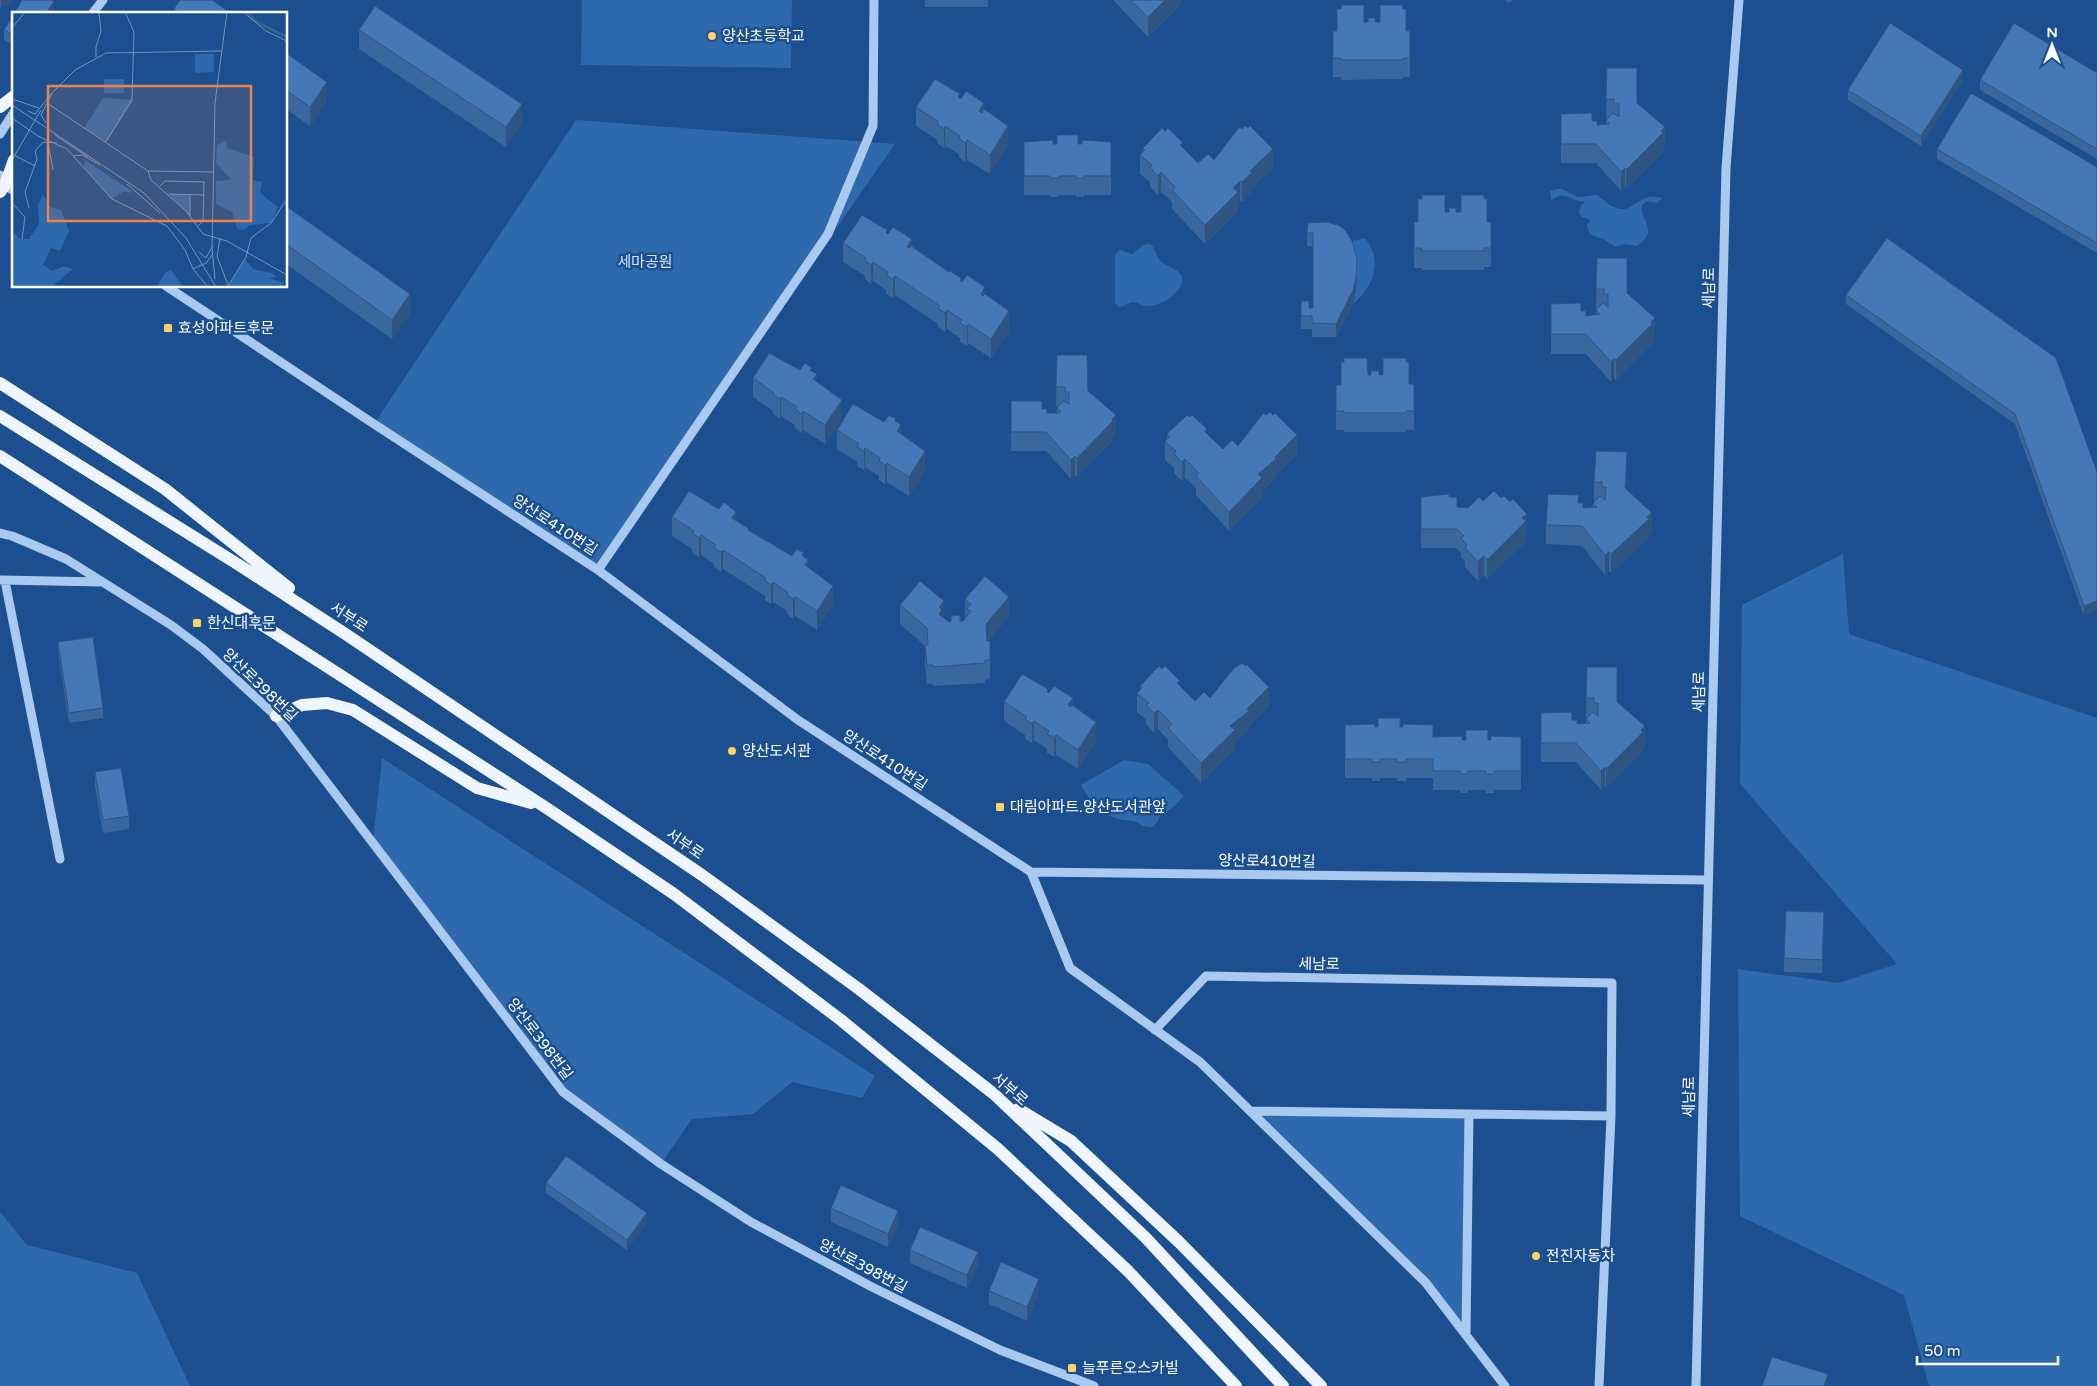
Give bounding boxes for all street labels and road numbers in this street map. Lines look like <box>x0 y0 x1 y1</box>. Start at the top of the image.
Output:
street label: 세남로 <box>1700 267 1718 309</box>
street label: 양산로410번길 <box>509 491 601 559</box>
street label: 서부로 <box>327 598 371 636</box>
street label: 양산로398번길 <box>219 645 301 725</box>
street label: 세남로 <box>1690 671 1708 713</box>
street label: 양산로410번길 <box>839 726 931 794</box>
street label: 서부로 <box>663 825 707 863</box>
street label: 양산로410번길 <box>1218 851 1316 871</box>
street label: 세남로 <box>1298 955 1340 973</box>
street label: 양산로398번길 <box>504 995 576 1083</box>
street label: 서부로 <box>988 1069 1032 1109</box>
street label: 세남로 <box>1680 1076 1698 1118</box>
street label: 양산로398번길 <box>816 1235 910 1297</box>

